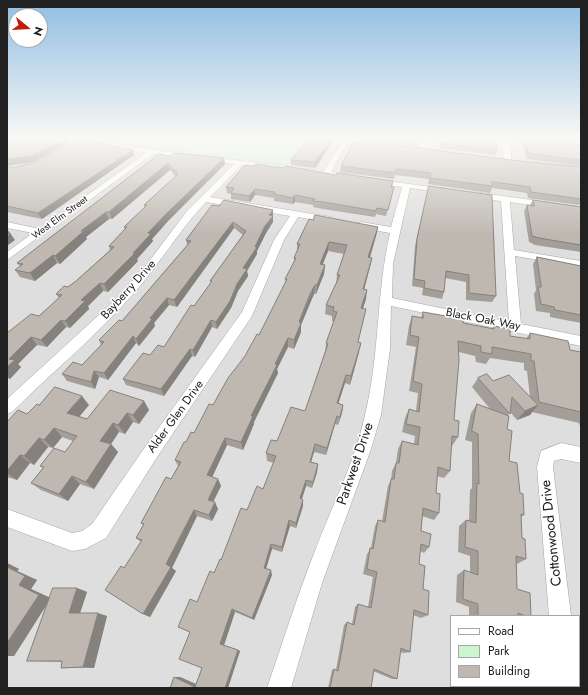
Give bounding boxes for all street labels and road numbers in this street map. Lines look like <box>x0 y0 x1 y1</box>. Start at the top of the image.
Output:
street label: West Elm Street <box>30 194 90 242</box>
street label: Bayberry Drive <box>99 257 159 323</box>
street label: Black Oak Way <box>444 306 522 334</box>
street label: Alder Glen Drive <box>145 378 207 456</box>
street label: Parkwest Drive <box>334 421 378 507</box>
street label: Cottonwood Drive <box>538 479 566 587</box>

